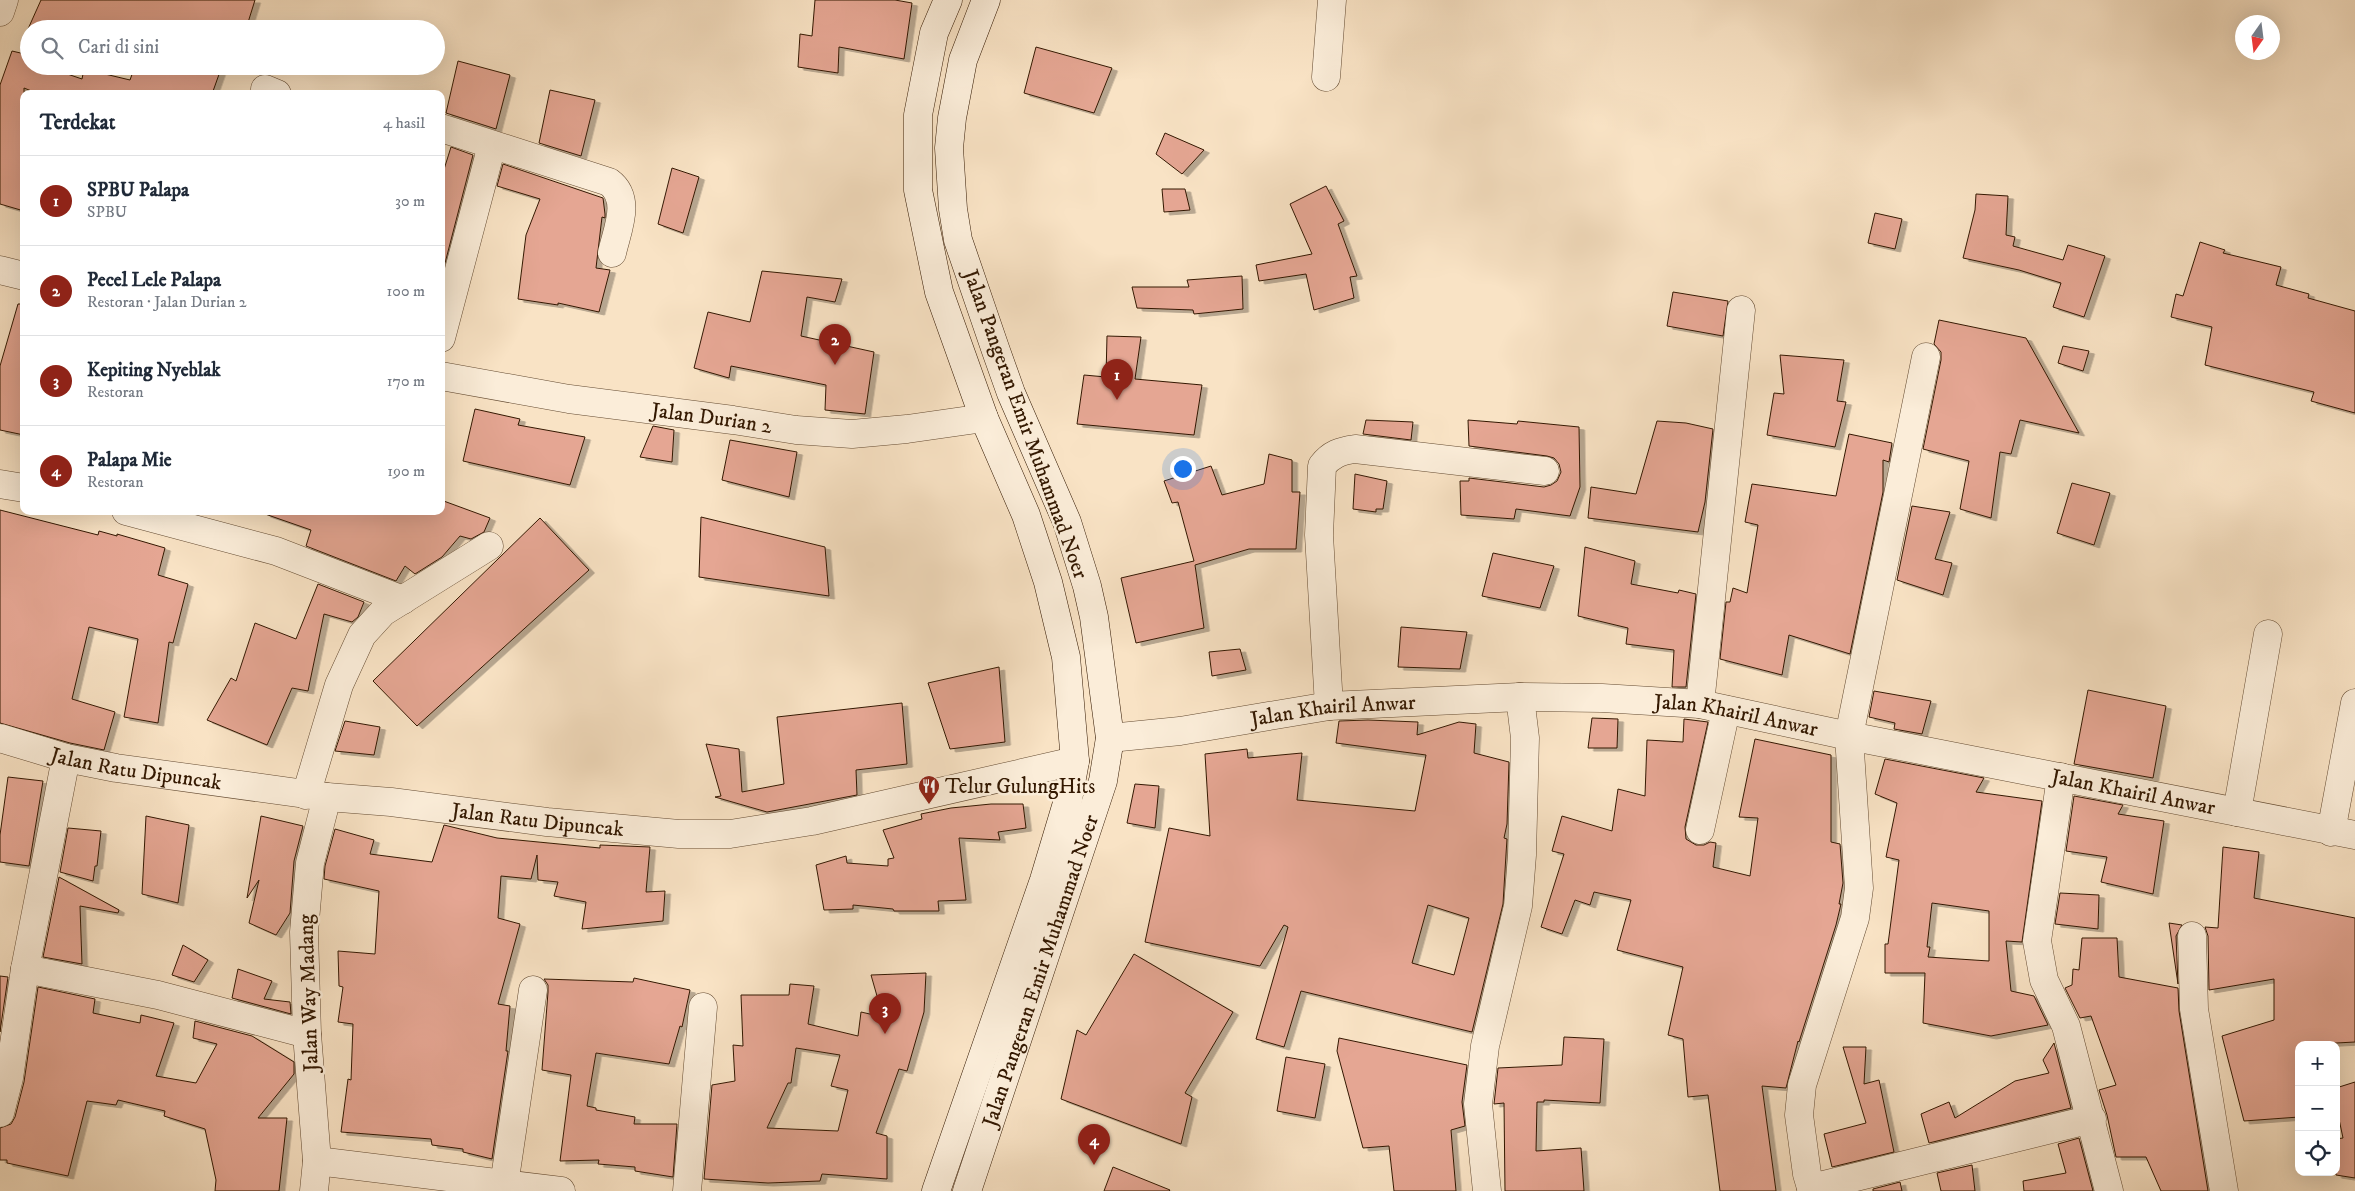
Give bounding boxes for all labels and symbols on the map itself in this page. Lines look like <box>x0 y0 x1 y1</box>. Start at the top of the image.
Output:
north arrow <box>2235 15 2280 60</box>
street label: Jalan Pangeran Emir Muhammad Noer <box>956 264 1093 583</box>
pin: 2 <box>819 324 851 365</box>
pin: 1 <box>1101 359 1133 400</box>
street label: Jalan Durian 2 <box>648 397 774 440</box>
your location <box>1170 456 1196 482</box>
street label: Jalan Khairil Anwar <box>1651 689 1820 743</box>
street label: Jalan Khairil Anwar <box>1247 690 1416 733</box>
street label: Jalan Ratu Dipuncak <box>45 741 224 796</box>
street label: Jalan Khairil Anwar <box>2047 764 2217 821</box>
restaurant icon: Telur GulungHits <box>917 774 941 805</box>
place label: Telur GulungHits <box>945 774 1095 800</box>
street label: Jalan Ratu Dipuncak <box>448 798 625 843</box>
street label: Jalan Pangeran Emir Muhammad Noer <box>976 812 1105 1132</box>
street label: Jalan Way Madang <box>293 913 325 1074</box>
pin: 3 <box>869 993 901 1034</box>
pin: 4 <box>1078 1124 1110 1165</box>

